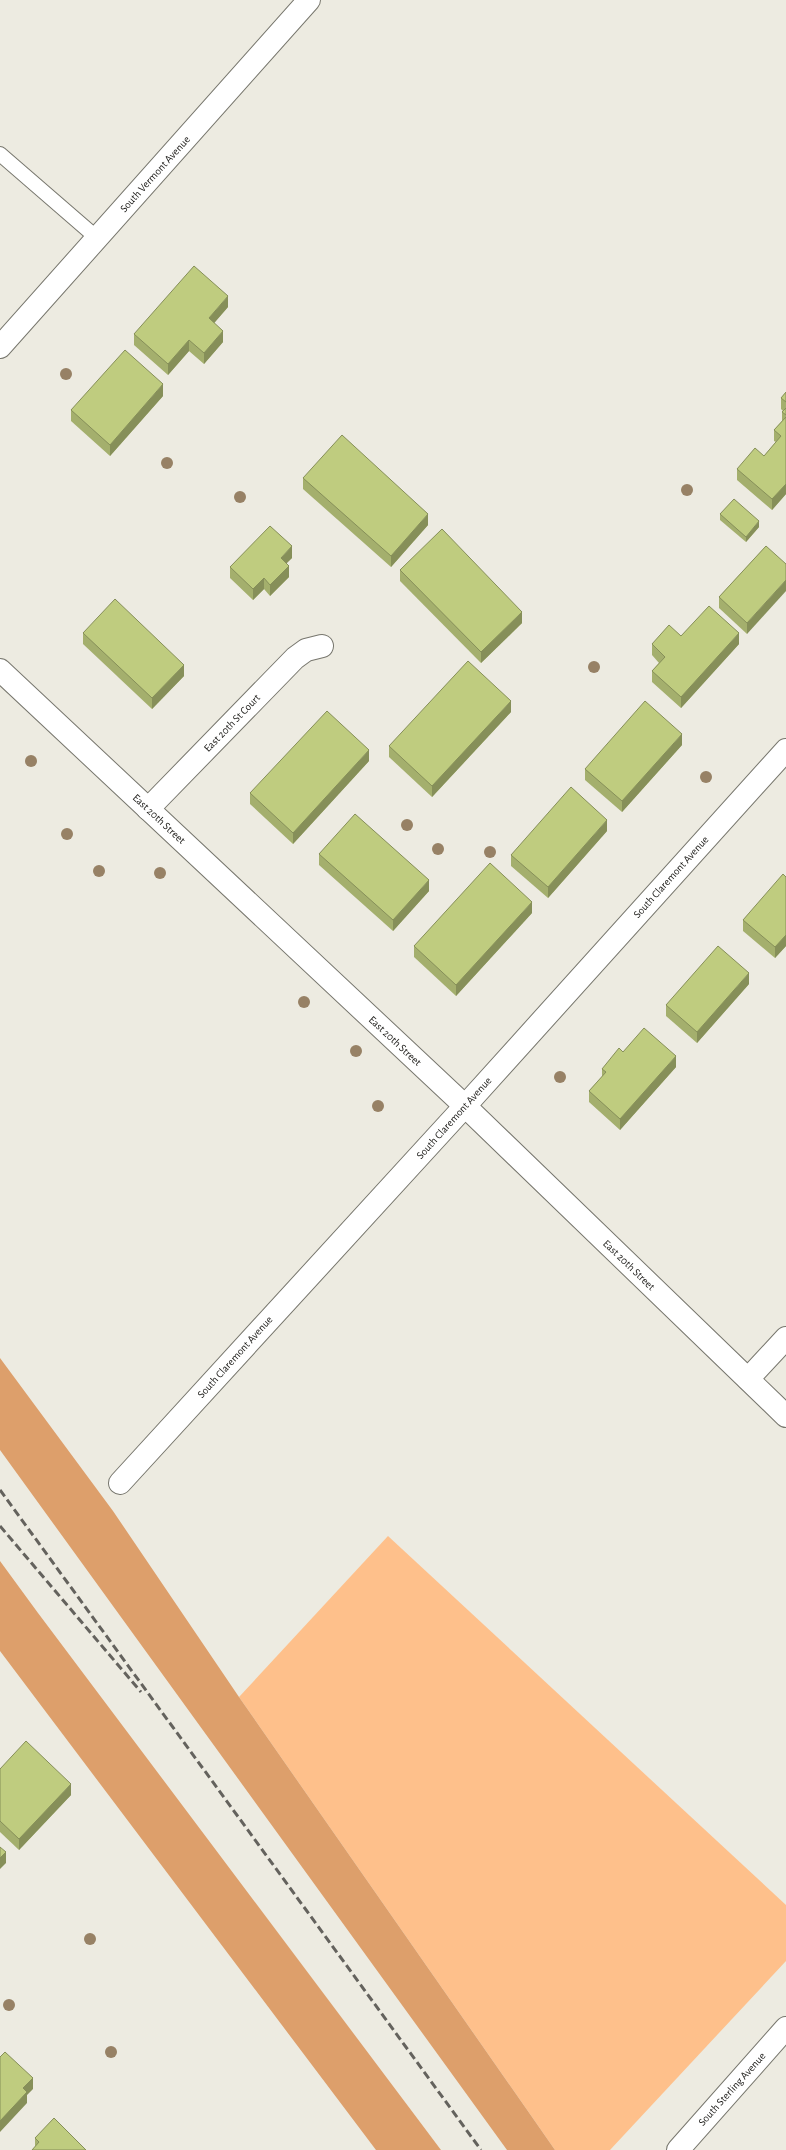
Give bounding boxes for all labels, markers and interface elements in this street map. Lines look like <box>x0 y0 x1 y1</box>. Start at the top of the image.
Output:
street label: South Vermont Avenue <box>118 134 192 214</box>
street label: East 20th St Court <box>202 692 262 754</box>
street label: East 20th Street <box>131 792 188 846</box>
street label: South Claremont Avenue <box>631 834 711 920</box>
street label: East 20th Street <box>367 1014 424 1068</box>
street label: South Claremont Avenue <box>414 1075 494 1161</box>
street label: East 20th Street <box>601 1238 657 1293</box>
street label: South Claremont Avenue <box>195 1314 275 1400</box>
street label: South Sterling Avenue <box>696 2050 768 2128</box>

